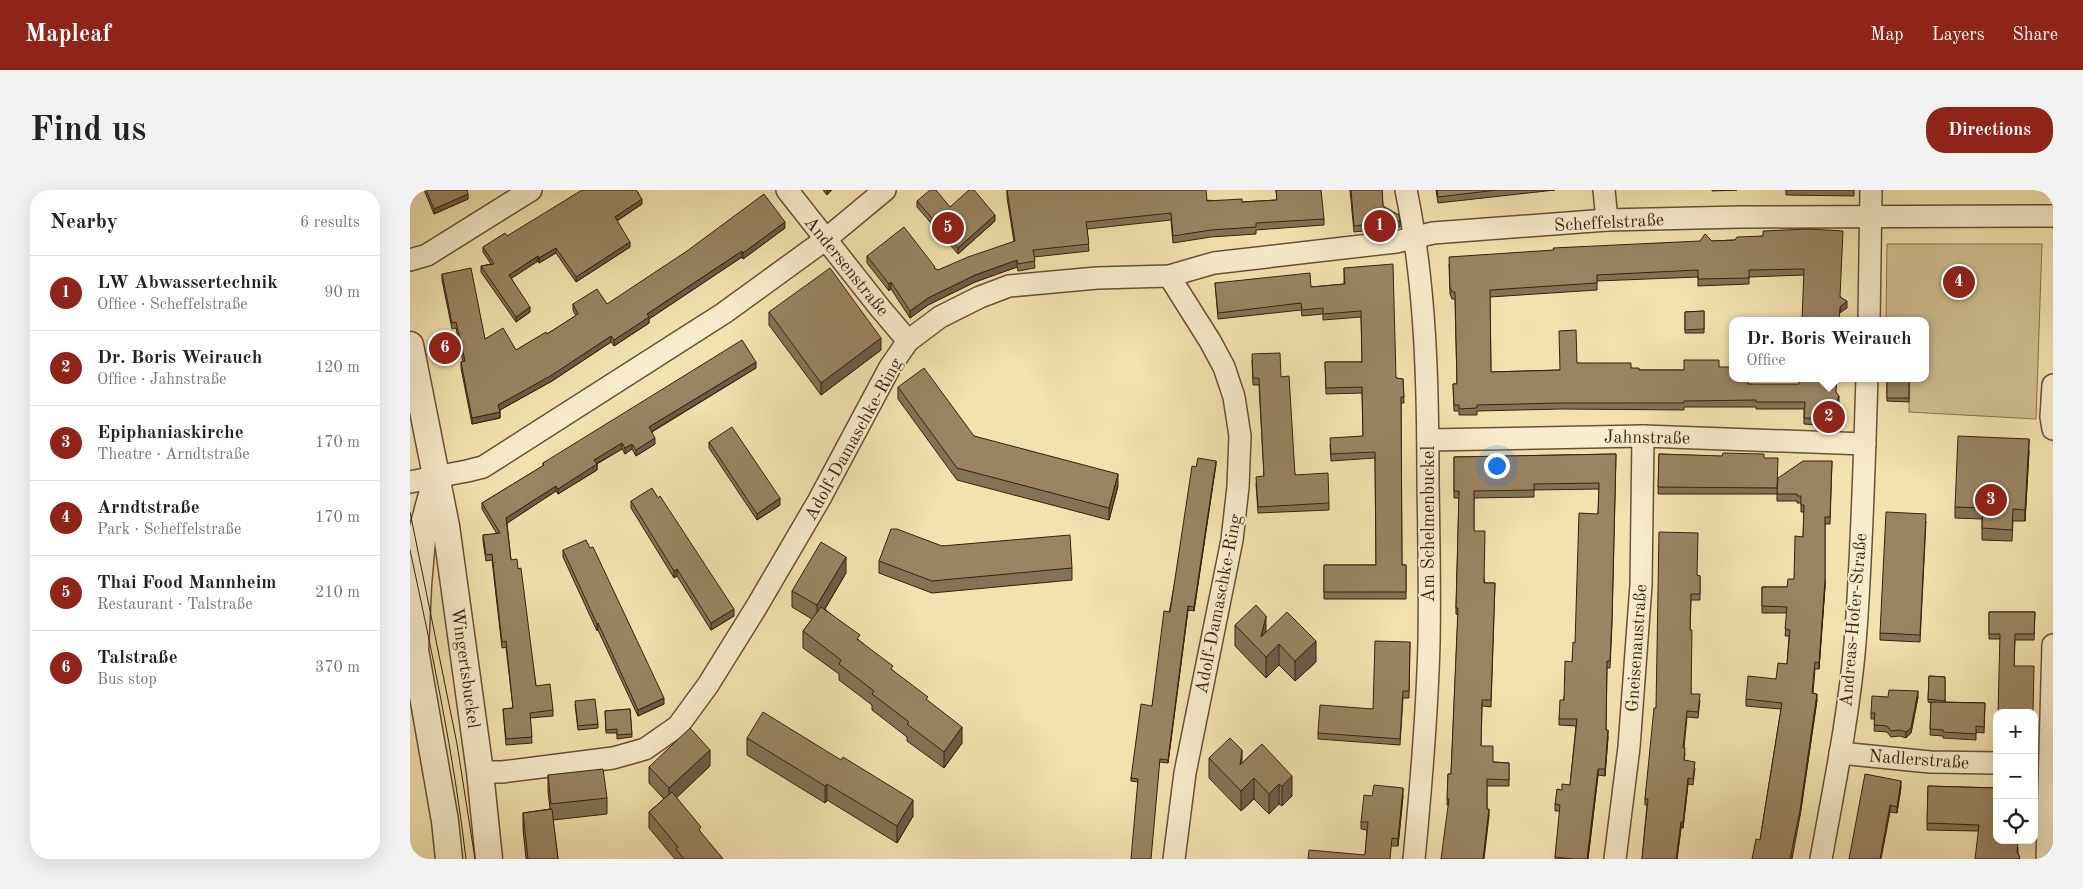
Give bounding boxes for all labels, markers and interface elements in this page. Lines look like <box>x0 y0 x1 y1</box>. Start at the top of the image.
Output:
text: Mapleaf <box>25 23 111 47</box>
text: Map <box>1870 26 1904 44</box>
text: Layers <box>1932 26 1984 44</box>
text: Share <box>2012 26 2058 44</box>
button: Directions <box>1926 107 2053 153</box>
text: Find us <box>30 113 146 148</box>
pin: 1 <box>1364 207 1396 245</box>
pin: 5 <box>932 209 964 247</box>
street label: Scheffelstraße <box>1554 211 1665 235</box>
text: Nearby <box>50 212 118 233</box>
street label: Andersenstraße <box>801 213 892 320</box>
text: 6 results <box>300 215 360 231</box>
pin: 4 <box>1943 263 1975 301</box>
text: LW Abwassertechnik <box>97 274 278 293</box>
text: 1 <box>61 285 71 301</box>
text: 90 m <box>324 285 360 301</box>
text: Office · Scheffelstraße <box>97 297 248 313</box>
popup <box>1729 317 1929 382</box>
pin: 6 <box>429 329 461 367</box>
text: Dr. Boris Weirauch <box>1746 330 1912 349</box>
text: Dr. Boris Weirauch <box>97 349 262 368</box>
text: Office <box>1746 353 1786 369</box>
street label: Adolf-Damaschke-Ring <box>802 355 906 524</box>
text: 2 <box>61 360 71 376</box>
text: 120 m <box>315 360 360 376</box>
text: Office · Jahnstraße <box>97 372 226 388</box>
pin: 2 <box>1813 398 1845 436</box>
text: Epiphaniaskirche <box>97 424 244 443</box>
street label: Jahnstraße <box>1604 428 1690 448</box>
text: 3 <box>61 435 71 451</box>
text: 170 m <box>315 435 360 451</box>
street label: Am Schelmenbuckel <box>1420 446 1438 602</box>
text: Theatre · Arndtstraße <box>97 447 250 463</box>
your location <box>1484 453 1510 479</box>
pin: 3 <box>1975 481 2007 519</box>
text: Arndtstraße <box>97 499 200 518</box>
text: 4 <box>61 510 71 526</box>
text: 170 m <box>315 510 360 526</box>
street label: Adolf-Damaschke-Ring <box>1193 513 1245 696</box>
text: Park · Scheffelstraße <box>97 522 241 538</box>
street label: Andreas-Hofer-Straße <box>1837 532 1871 708</box>
text: Thai Food Mannheim <box>97 574 277 593</box>
street label: Gneisenaustraße <box>1624 583 1650 713</box>
text: 5 <box>61 585 71 601</box>
text: 210 m <box>315 585 360 601</box>
text: Restaurant · Talstraße <box>97 597 253 613</box>
street label: Wingertsbuckel <box>448 607 482 730</box>
text: Talstraße <box>97 649 178 668</box>
text: 6 <box>61 660 71 676</box>
text: 370 m <box>315 660 360 676</box>
text: Bus stop <box>97 672 157 688</box>
map controls <box>1993 709 2038 844</box>
button: + <box>1993 709 2038 754</box>
street label: Nadlerstraße <box>1868 748 1970 772</box>
button: − <box>1993 754 2038 799</box>
button: locate <box>1993 799 2038 844</box>

